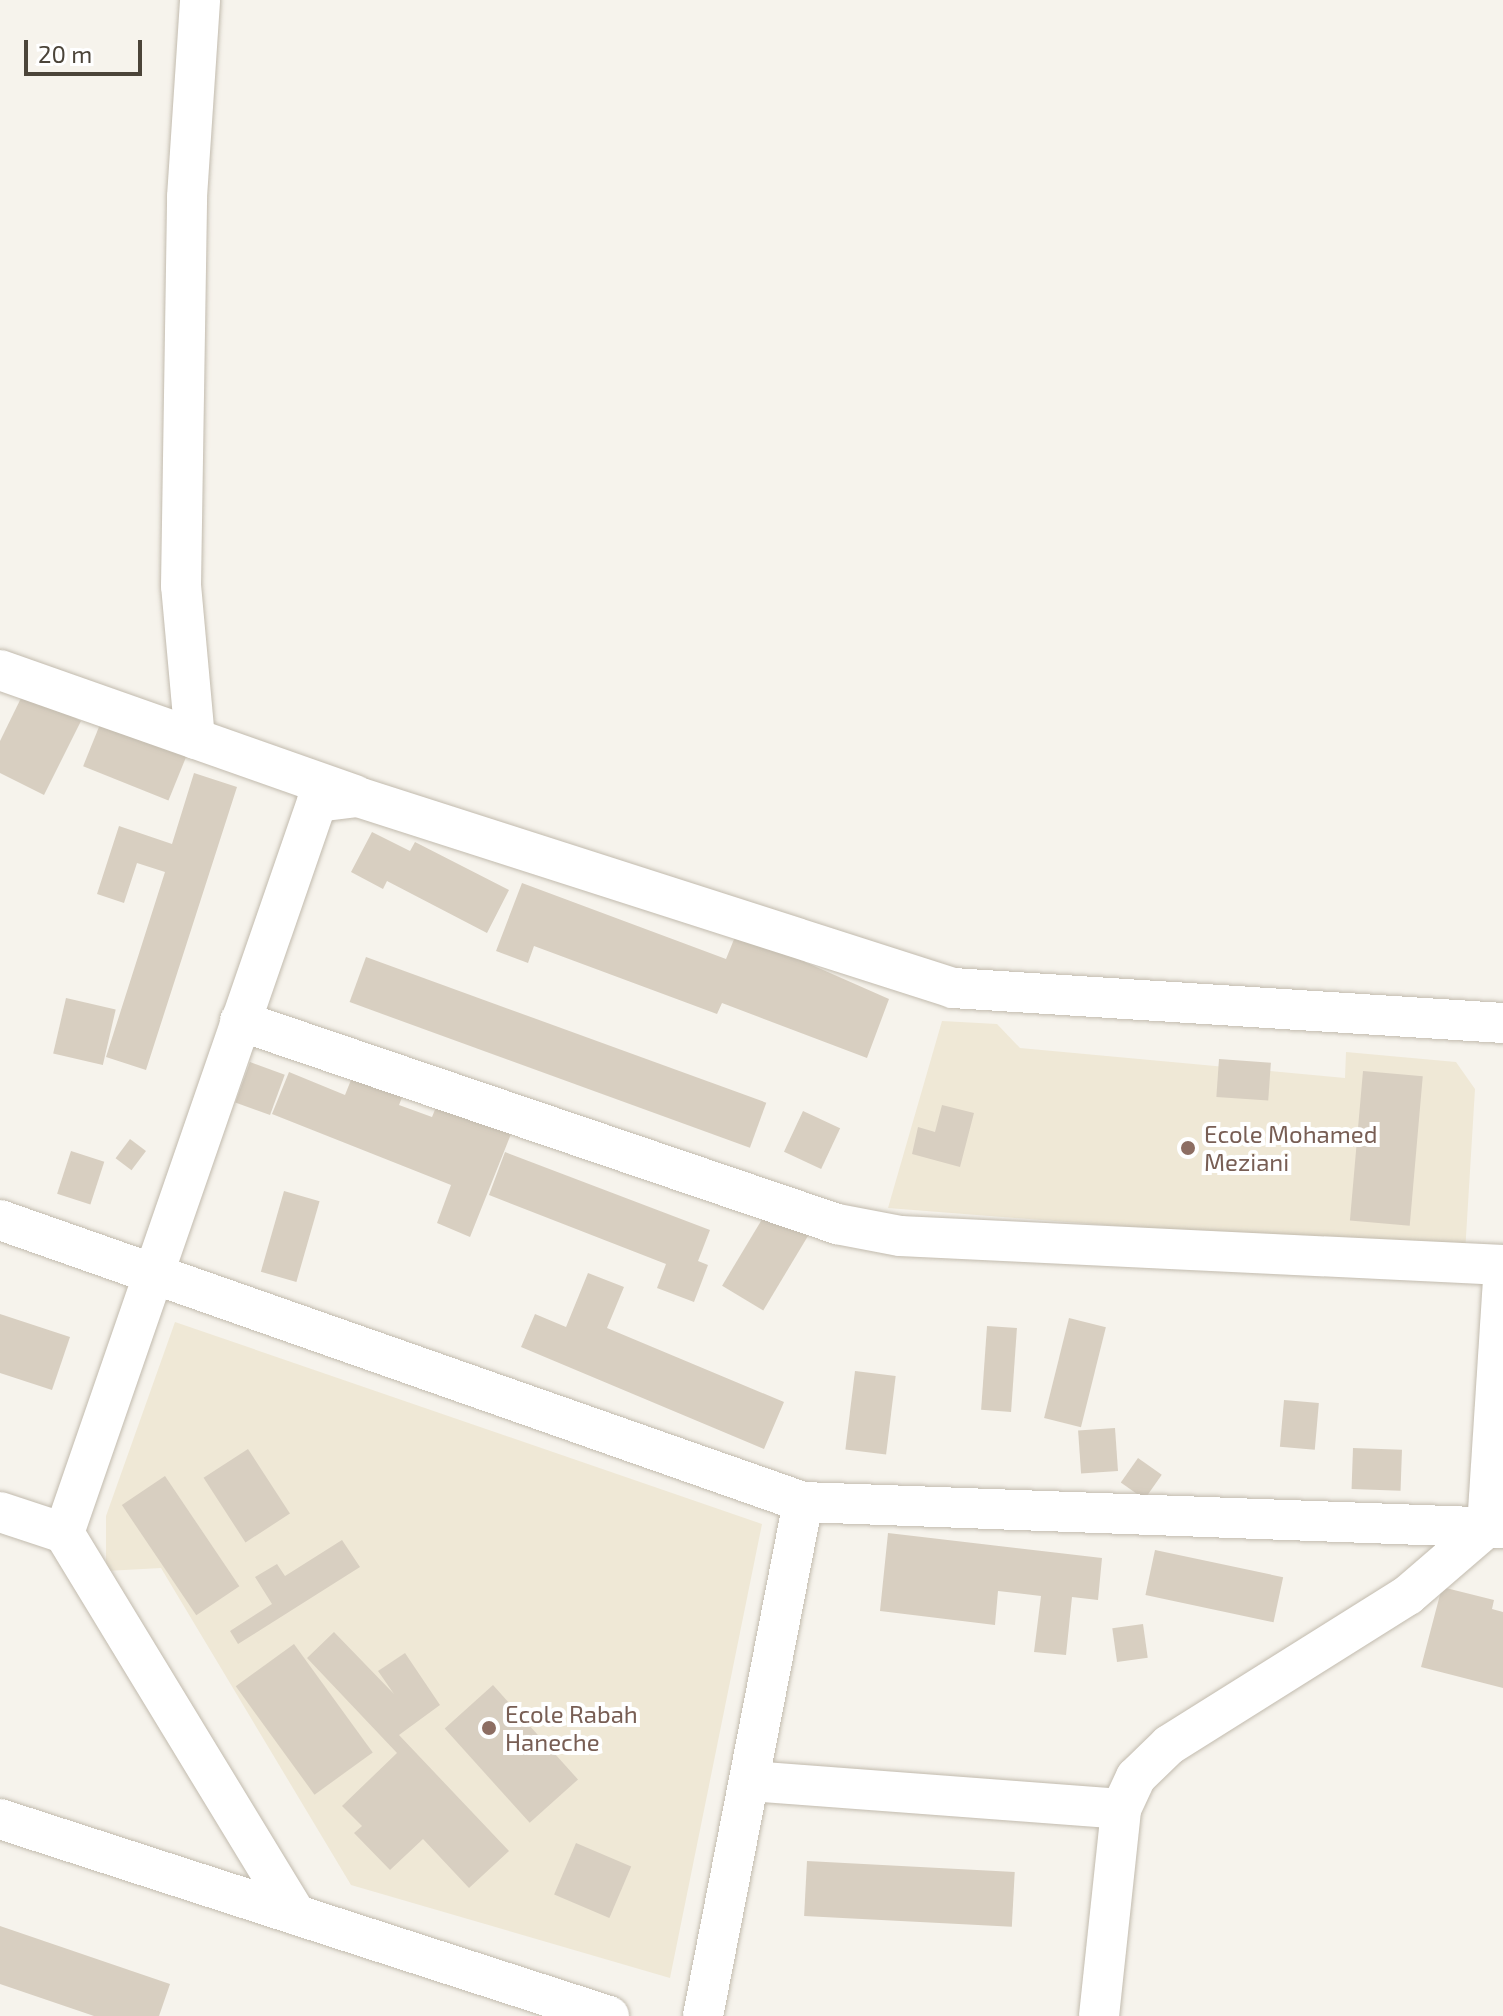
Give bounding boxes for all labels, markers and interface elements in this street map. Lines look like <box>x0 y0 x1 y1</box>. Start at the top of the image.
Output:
scale bar <box>28 24 146 74</box>
text: 20 m <box>38 39 92 68</box>
place label: Ecole Mohamed Meziani <box>1204 1120 1377 1176</box>
marker: Ecole Mohamed Meziani <box>1179 1139 1197 1157</box>
place label: Ecole Rabah Haneche <box>505 1700 638 1756</box>
marker: Ecole Rabah Haneche <box>480 1719 498 1737</box>

